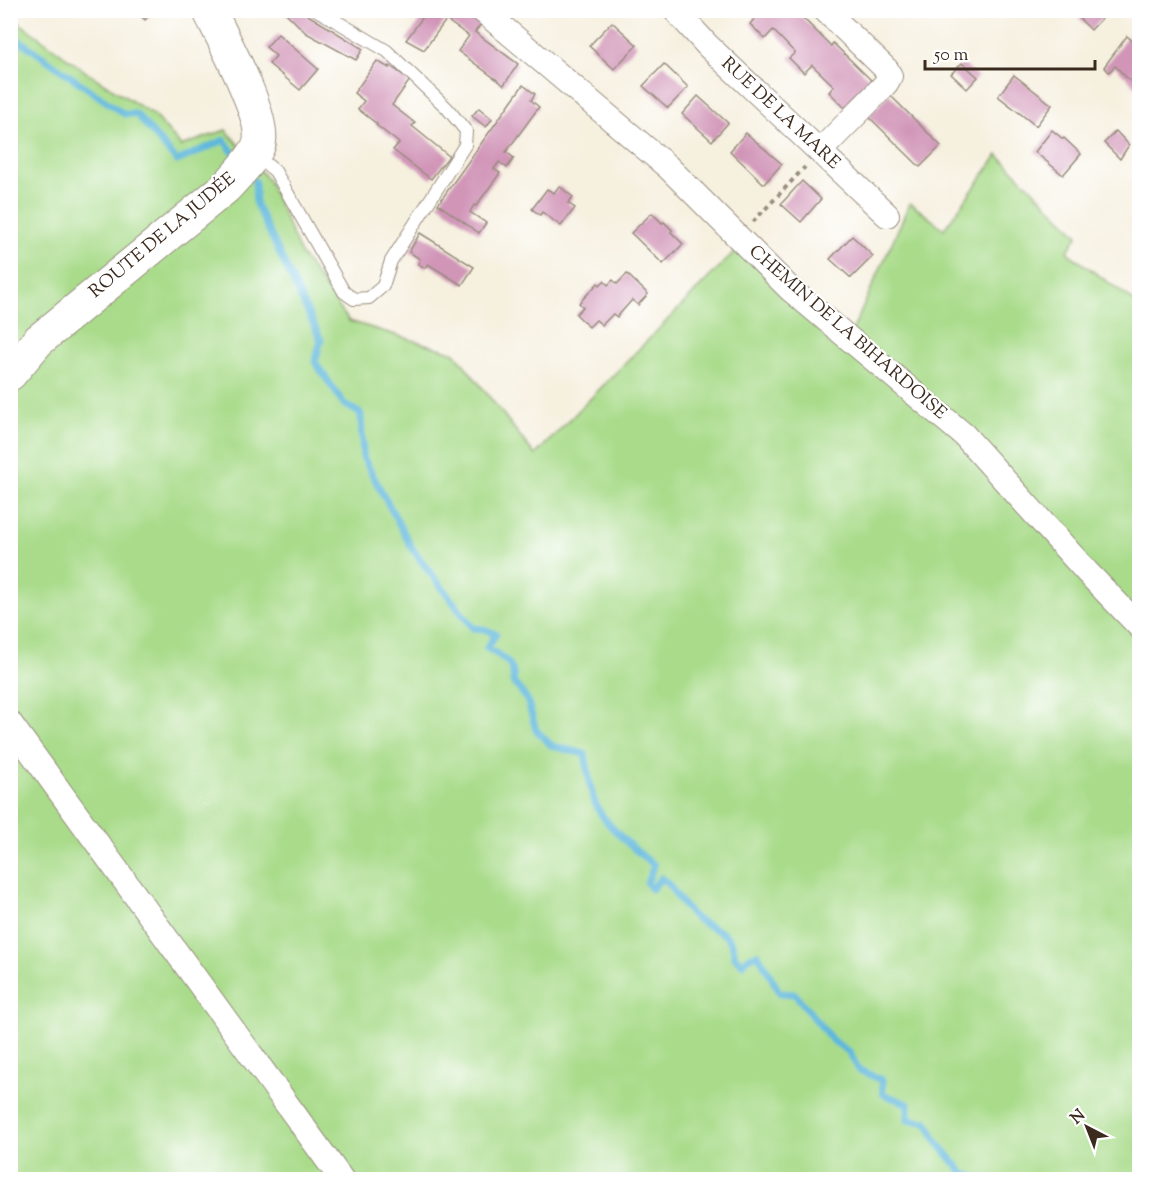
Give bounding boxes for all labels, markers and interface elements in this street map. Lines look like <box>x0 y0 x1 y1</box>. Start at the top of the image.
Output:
scale bar <box>925 33 1094 71</box>
text: 50 m <box>933 43 969 69</box>
street label: RUE DE LA MARE <box>715 52 845 176</box>
street label: ROUTE DE LA JUDÉE <box>84 167 242 305</box>
street label: CHEMIN DE LA BIHARDOISE <box>742 240 952 426</box>
north arrow <box>1057 1097 1117 1157</box>
text: N <box>1066 1105 1091 1131</box>

